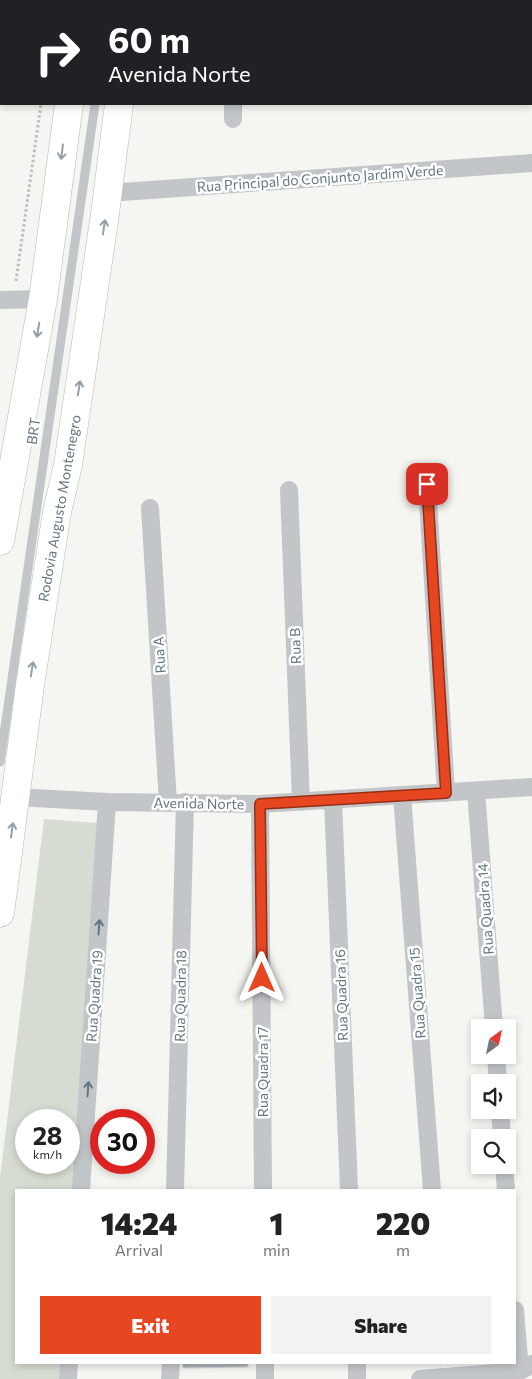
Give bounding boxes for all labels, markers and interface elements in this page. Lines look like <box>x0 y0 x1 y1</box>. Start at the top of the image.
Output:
text: 60 m <box>108 17 190 60</box>
icon: right <box>25 20 90 85</box>
text: Avenida Norte <box>108 60 251 87</box>
one-way arrow <box>57 144 67 160</box>
street label: Rua Principal do Conjunto Jardim Verde <box>196 161 444 195</box>
one-way arrow <box>99 219 109 235</box>
one-way arrow <box>32 322 42 338</box>
one-way arrow <box>75 380 85 396</box>
street label: Rodovia Augusto Montenegro <box>34 413 84 603</box>
street label: BRT <box>23 416 43 446</box>
pin <box>406 463 448 505</box>
icon: arrive <box>413 470 441 498</box>
street label: Rua B <box>286 628 304 664</box>
street label: Rua A <box>149 636 169 674</box>
one-way arrow <box>28 661 38 677</box>
street label: Avenida Norte <box>154 794 244 812</box>
one-way arrow <box>7 822 17 838</box>
street label: Rua Quadra 14 <box>473 862 497 955</box>
one-way arrow <box>94 919 103 935</box>
street label: Rua Quadra 15 <box>405 947 429 1039</box>
street label: Rua Quadra 16 <box>331 949 351 1041</box>
street label: Rua Quadra 19 <box>82 950 106 1042</box>
street label: Rua Quadra 18 <box>171 950 189 1042</box>
position arrow <box>235 951 287 1003</box>
north arrow <box>471 1019 516 1064</box>
map controls <box>471 1019 516 1174</box>
street label: Rua Quadra 17 <box>254 1027 271 1117</box>
button: sound <box>471 1074 516 1119</box>
one-way arrow <box>83 1081 92 1097</box>
speed limit sign: 30 <box>90 1109 155 1174</box>
text: 28 <box>33 1120 62 1150</box>
button: search <box>471 1129 516 1174</box>
text: km/h <box>33 1147 62 1161</box>
text: 14:24 <box>101 1204 177 1241</box>
text: 1 <box>270 1204 284 1241</box>
text: 220 <box>376 1204 430 1241</box>
text: Arrival <box>115 1240 163 1259</box>
text: min <box>263 1240 290 1259</box>
text: m <box>396 1240 410 1259</box>
button: Exit <box>40 1296 261 1354</box>
button: Share <box>271 1296 491 1354</box>

